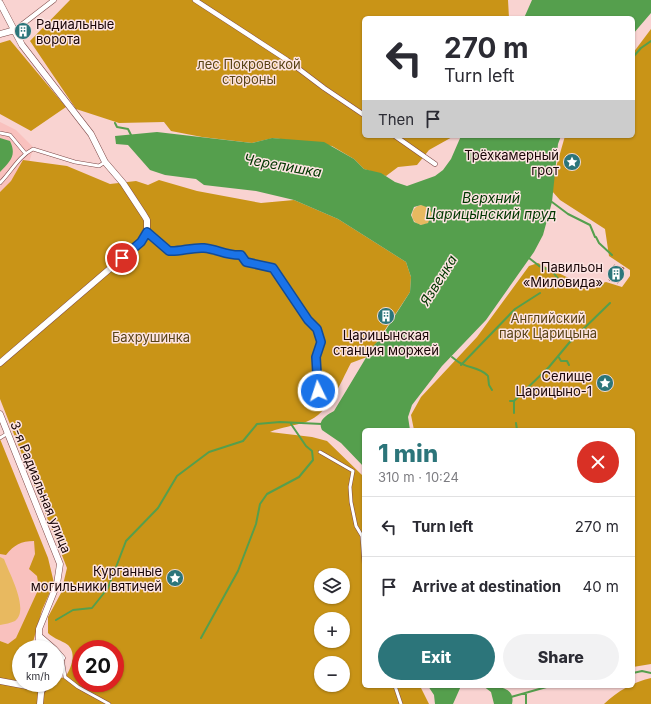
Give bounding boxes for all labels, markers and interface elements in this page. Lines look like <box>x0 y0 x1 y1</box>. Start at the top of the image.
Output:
place label: Радиальные ворота <box>36 16 114 47</box>
building icon: Радиальные ворота <box>13 21 33 41</box>
text: 270 m <box>444 31 529 65</box>
icon: left <box>378 32 430 84</box>
park label: лес Покровской стороны <box>197 56 301 87</box>
text: Turn left <box>444 65 514 86</box>
icon: arrive <box>422 108 444 130</box>
text: Then <box>378 110 414 129</box>
place label: Трёхкамерный грот <box>464 147 559 178</box>
water label: Черепишка <box>243 150 324 180</box>
place icon: Трёхкамерный грот <box>562 152 582 172</box>
water label: Верхний Царицынский пруд <box>425 189 557 222</box>
pin <box>105 241 139 275</box>
icon: arrive <box>111 247 133 269</box>
water label: Язвенка <box>415 251 460 309</box>
place label: Павильон «Миловида» <box>523 259 603 290</box>
building icon: Павильон «Миловида» <box>606 264 626 284</box>
building icon: Царицынская станция моржей <box>376 306 396 326</box>
park label: Английский парк Царицына <box>499 310 597 341</box>
place label: Царицынская станция моржей <box>333 327 439 358</box>
park label: Бахрушинка <box>112 329 190 345</box>
place label: Селище Царицыно-1 <box>516 368 592 399</box>
position arrow <box>297 370 339 412</box>
place icon: Селище Царицыно-1 <box>595 373 615 393</box>
street label: 3-я Радиальная улица <box>7 419 75 555</box>
text: 1 min <box>378 439 438 468</box>
button: close <box>577 441 619 483</box>
text: 310 m · 10:24 <box>378 469 459 485</box>
icon: left <box>378 516 400 538</box>
text: Turn left <box>412 517 473 536</box>
text: 270 m <box>575 517 619 536</box>
place label: Курганные могильники вятичей <box>31 563 162 594</box>
place icon: Курганные могильники вятичей <box>165 568 185 588</box>
map controls <box>314 568 350 692</box>
button: layers <box>314 568 350 604</box>
icon: arrive <box>378 576 400 598</box>
text: Arrive at destination <box>412 577 561 596</box>
text: 40 m <box>582 577 619 596</box>
button: + <box>314 612 350 648</box>
button: Exit <box>378 634 495 680</box>
button: Share <box>503 634 619 680</box>
speed limit sign: 20 <box>72 640 124 692</box>
text: 17 <box>28 649 48 673</box>
button: − <box>314 656 350 692</box>
text: km/h <box>26 670 50 682</box>

